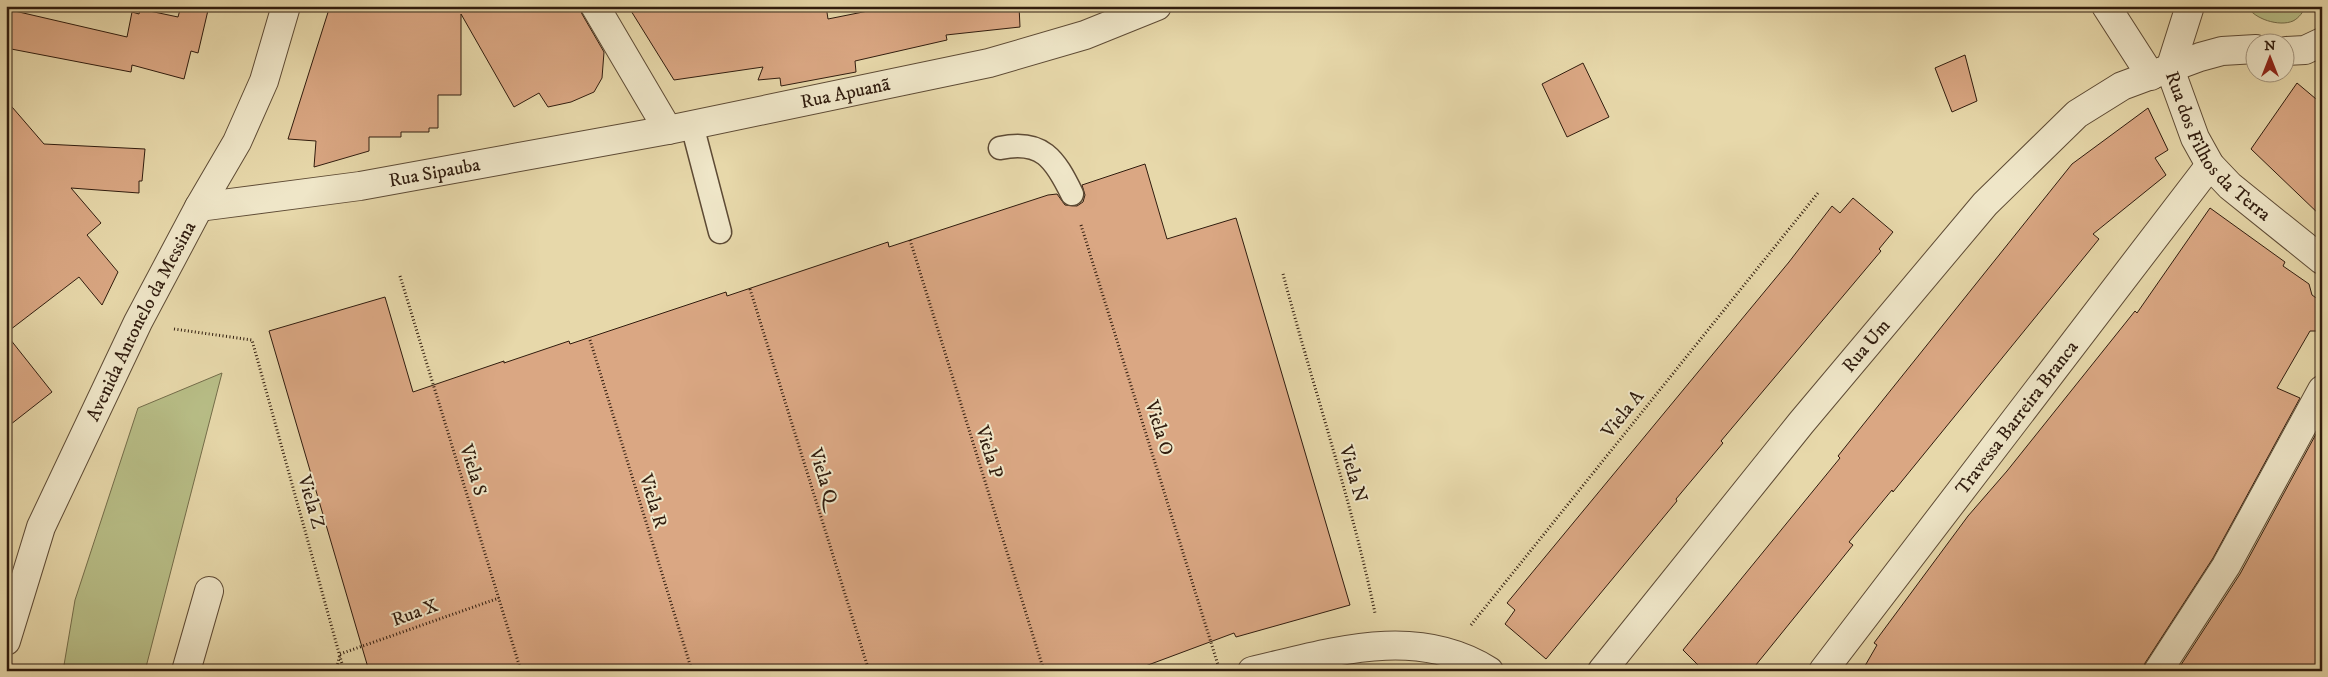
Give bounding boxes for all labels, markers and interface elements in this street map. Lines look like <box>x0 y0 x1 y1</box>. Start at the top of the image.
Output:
north arrow <box>2246 32 2296 82</box>
text: N <box>2264 37 2276 55</box>
street label: Rua dos Filhos da Terra <box>2160 68 2276 226</box>
street label: Rua Apuanã <box>798 72 892 114</box>
street label: Rua Sipauba <box>387 153 482 192</box>
street label: Avenida Antonelo da Messina <box>81 217 201 425</box>
street label: Rua Um <box>1837 314 1895 377</box>
street label: Travessa Barreira Branca <box>1951 336 2083 499</box>
street label: Viela A <box>1596 385 1650 443</box>
street label: Viela O <box>1140 397 1178 458</box>
street label: Viela P <box>970 422 1008 481</box>
street label: Viela S <box>454 441 492 498</box>
street label: Viela N <box>1334 442 1372 505</box>
street label: Viela Q <box>803 445 845 515</box>
street label: Viela R <box>634 470 672 531</box>
street label: Viela Z <box>292 472 330 531</box>
street label: Rua X <box>389 594 442 632</box>

